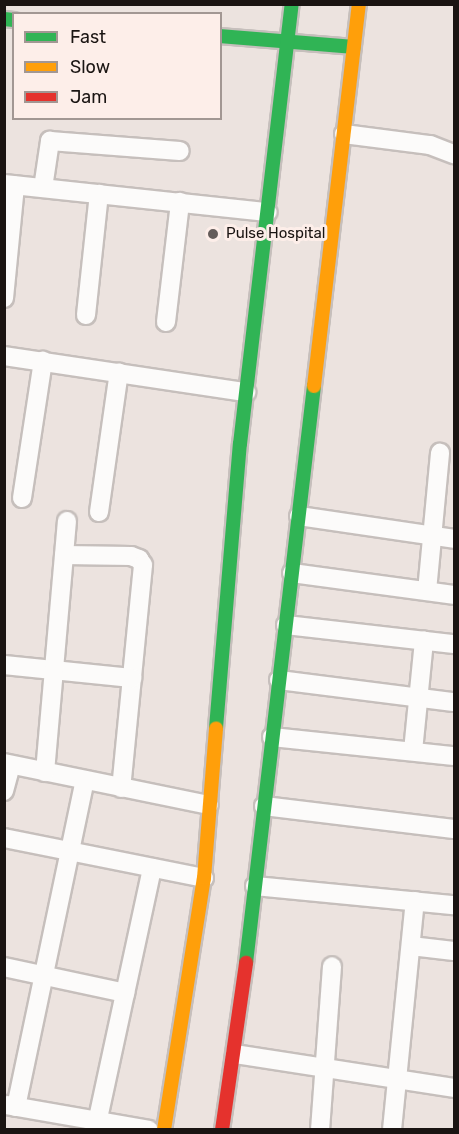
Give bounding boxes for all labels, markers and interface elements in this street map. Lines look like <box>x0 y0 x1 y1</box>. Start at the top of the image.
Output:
legend <box>12 12 222 120</box>
text: Fast <box>70 26 106 48</box>
text: Slow <box>70 56 110 78</box>
text: Jam <box>70 86 107 108</box>
marker: Pulse Hospital <box>204 225 222 243</box>
place label: Pulse Hospital <box>226 225 325 243</box>

